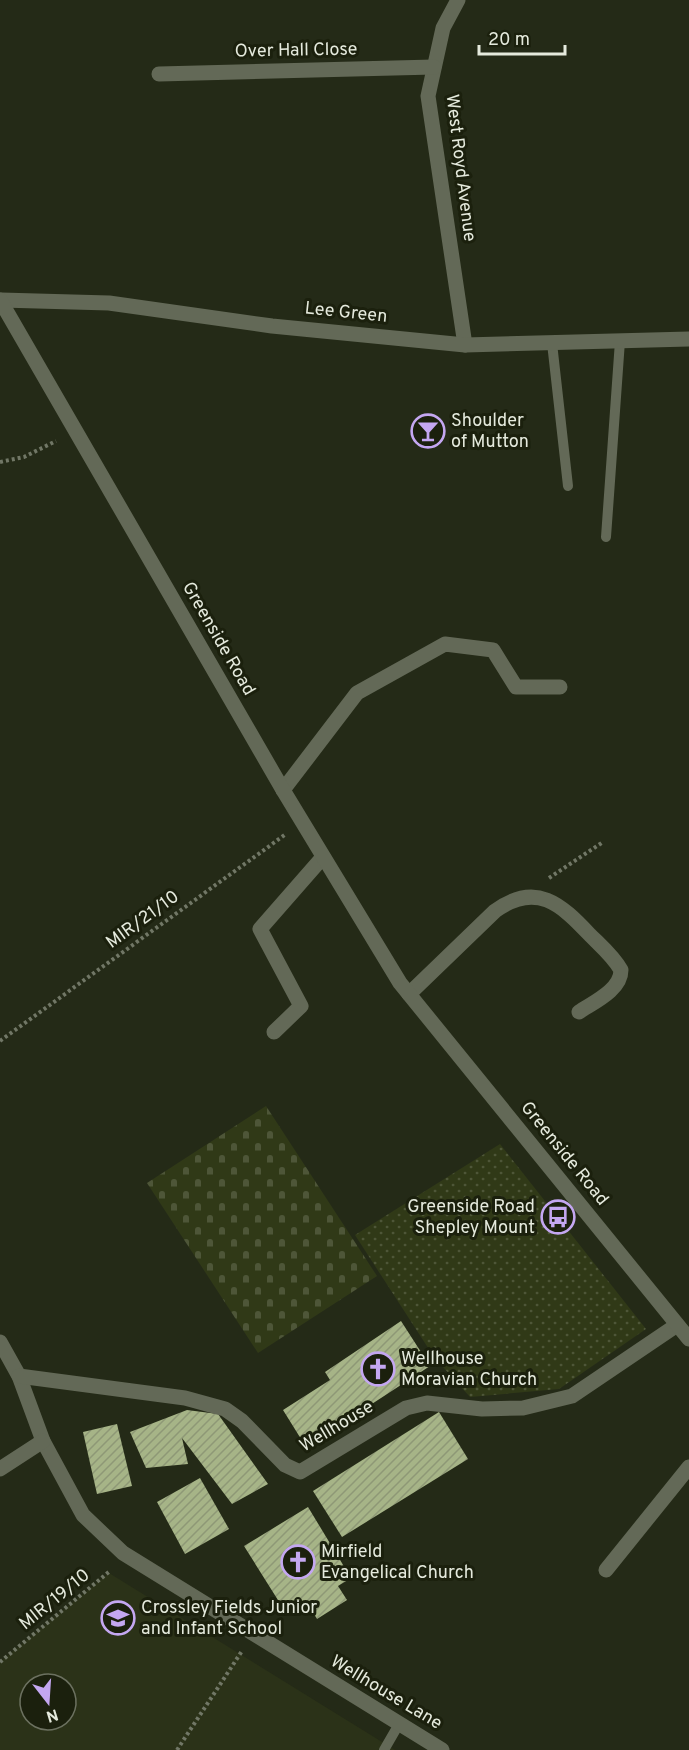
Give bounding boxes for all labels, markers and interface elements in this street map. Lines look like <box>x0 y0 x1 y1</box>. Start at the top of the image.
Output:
scale bar <box>479 18 564 56</box>
text: 20 m <box>488 29 530 52</box>
street label: Over Hall Close <box>235 38 357 64</box>
street label: West Royd Avenue <box>440 93 480 243</box>
street label: Lee Green <box>304 297 388 329</box>
place label: Shoulder of Mutton <box>451 410 529 454</box>
bar icon: Shoulder of Mutton <box>410 413 446 449</box>
street label: Greenside Road <box>176 578 260 700</box>
street label: MIR/21/10 <box>102 886 184 954</box>
street label: Greenside Road <box>515 1097 613 1211</box>
place label: Greenside Road Shepley Mount <box>407 1196 535 1240</box>
bus stop icon: Greenside Road Shepley Mount <box>540 1199 576 1235</box>
place label: Wellhouse Moravian Church <box>401 1348 537 1392</box>
church icon: Wellhouse Moravian Church <box>360 1351 396 1387</box>
street label: Wellhouse <box>296 1396 378 1458</box>
place label: Mirfield Evangelical Church <box>321 1541 474 1585</box>
church icon: Mirfield Evangelical Church <box>280 1544 316 1580</box>
street label: MIR/19/10 <box>15 1564 95 1636</box>
place label: Crossley Fields Junior and Infant School <box>141 1597 317 1641</box>
school or university icon: Crossley Fields Junior and Infant School <box>100 1600 136 1636</box>
street label: Wellhouse Lane <box>326 1651 446 1735</box>
north arrow <box>18 1672 78 1732</box>
text: N <box>43 1703 60 1726</box>

